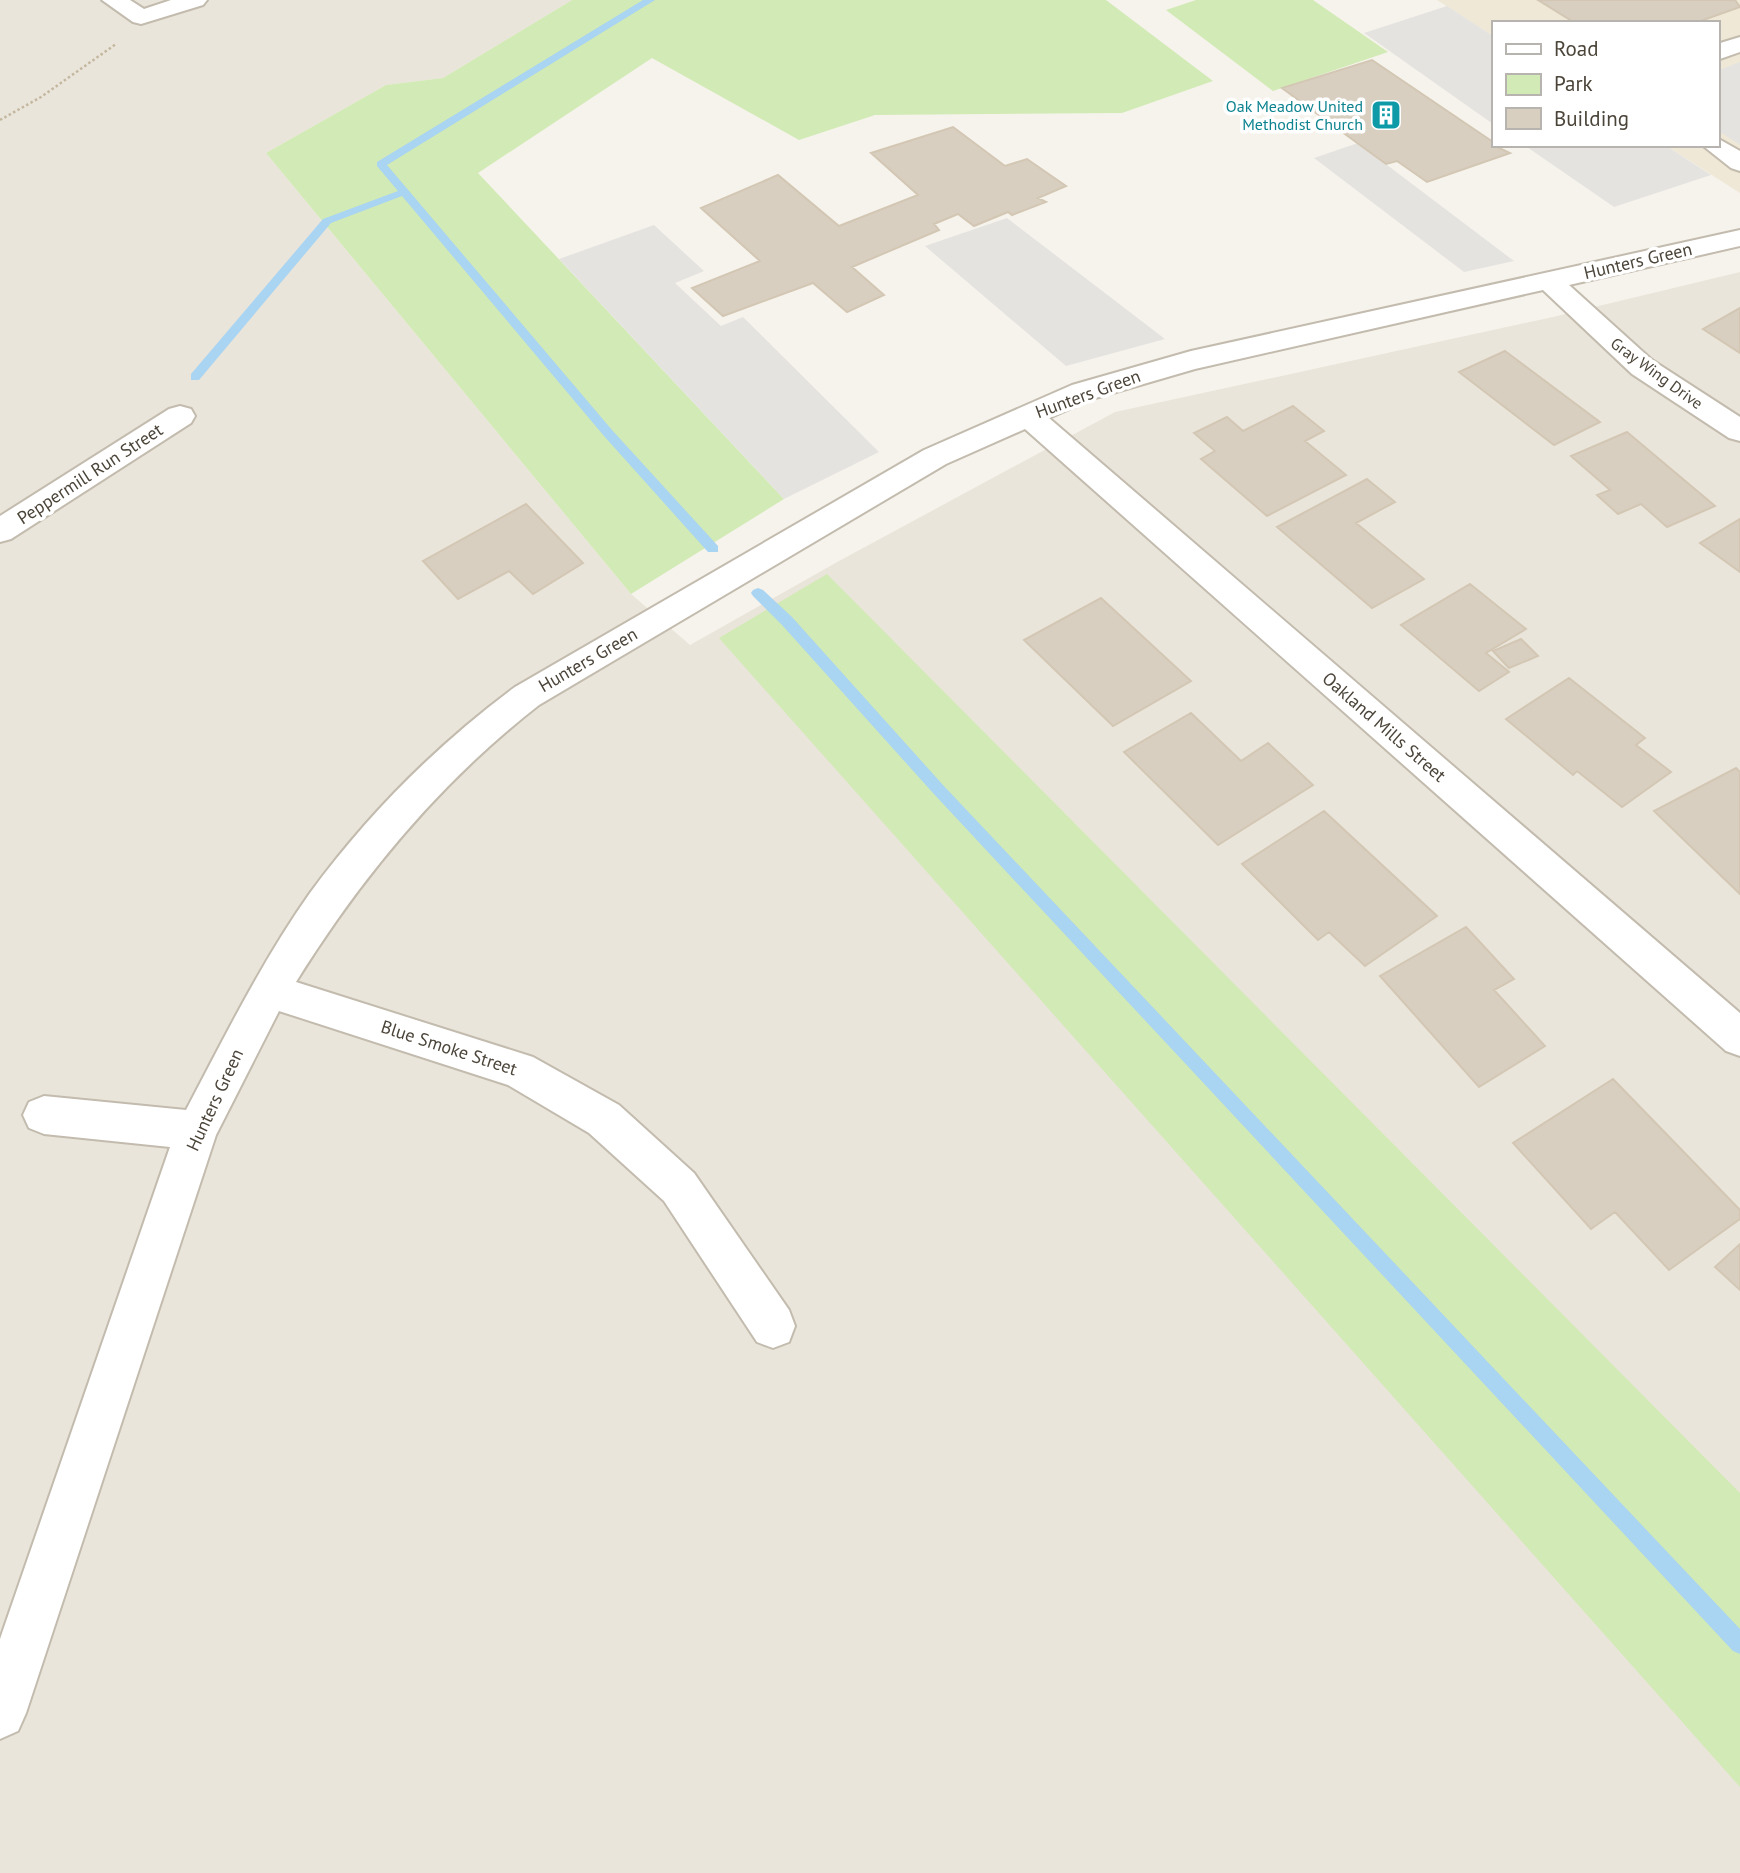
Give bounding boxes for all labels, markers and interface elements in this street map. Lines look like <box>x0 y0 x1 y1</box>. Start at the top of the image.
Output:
legend <box>1492 21 1719 147</box>
text: Road <box>1554 35 1598 62</box>
text: Park <box>1554 70 1593 97</box>
place label: Oak Meadow United Methodist Church <box>1226 96 1363 134</box>
building icon: Oak Meadow United Methodist Church <box>1369 98 1403 132</box>
text: Building <box>1554 105 1629 132</box>
street label: Hunters Green <box>1582 237 1694 284</box>
street label: Gray Wing Drive <box>1607 333 1707 413</box>
street label: Hunters Green <box>1032 364 1144 423</box>
street label: Peppermill Run Street <box>13 418 167 529</box>
street label: Hunters Green <box>534 622 641 697</box>
street label: Oakland Mills Street <box>1318 667 1451 787</box>
street label: Blue Smoke Street <box>378 1015 520 1080</box>
street label: Hunters Green <box>181 1045 248 1155</box>

